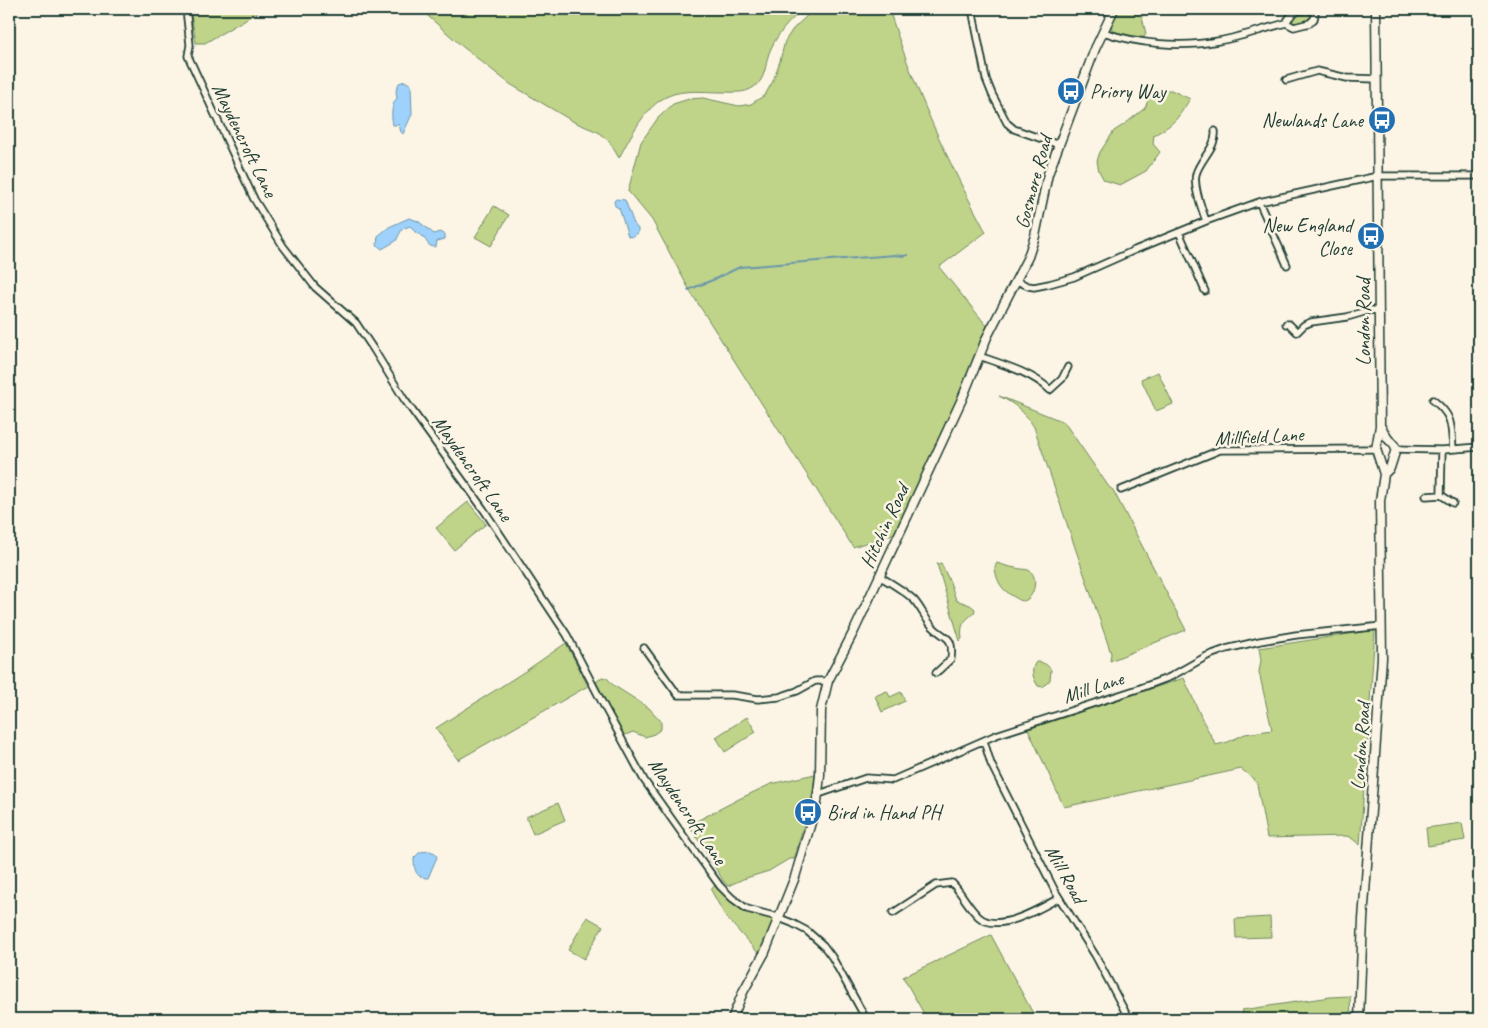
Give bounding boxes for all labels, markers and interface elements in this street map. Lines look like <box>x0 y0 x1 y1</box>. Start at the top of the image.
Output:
bus stop icon: Priory Way <box>1056 76 1086 106</box>
street label: Maydencroft Lane <box>206 79 284 203</box>
place label: Priory Way <box>1090 79 1168 104</box>
bus stop icon: Newlands Lane <box>1367 105 1397 135</box>
place label: Newlands Lane <box>1262 108 1364 133</box>
street label: Gosmore Road <box>1009 130 1059 231</box>
place label: New England Close <box>1262 213 1355 261</box>
bus stop icon: New England Close <box>1356 221 1386 251</box>
street label: London Road <box>1351 275 1376 366</box>
street label: Maydencroft Lane <box>427 411 519 527</box>
street label: Millfield Lane <box>1214 422 1306 451</box>
street label: Hitchin Road <box>854 477 916 572</box>
street label: Mill Lane <box>1060 666 1128 709</box>
street label: London Road <box>1345 698 1376 791</box>
street label: Maydencroft Lane <box>643 753 733 871</box>
bus stop icon: Bird in Hand PH <box>793 797 823 827</box>
place label: Bird in Hand PH <box>827 800 944 825</box>
street label: Mill Road <box>1039 841 1093 911</box>

